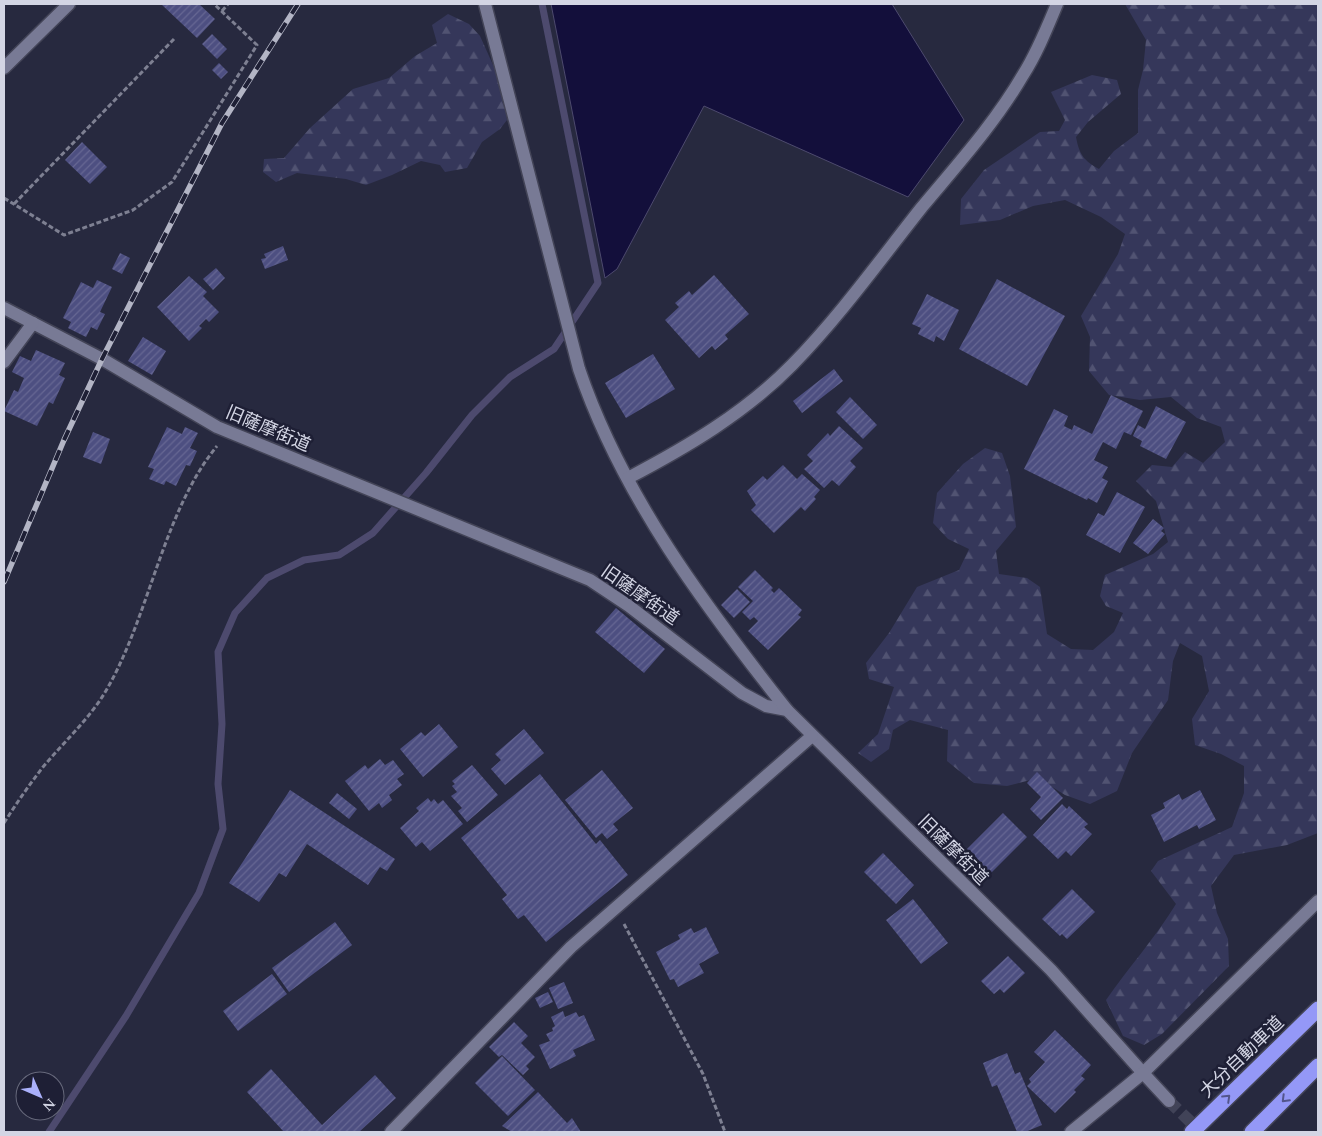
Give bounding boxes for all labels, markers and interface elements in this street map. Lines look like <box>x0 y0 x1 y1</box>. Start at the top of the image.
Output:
street label: 旧薩摩街道 <box>221 399 315 459</box>
street label: 旧薩摩街道 <box>595 558 685 632</box>
street label: 旧薩摩街道 <box>912 809 994 891</box>
street label: 大分自動車道 <box>1194 1010 1290 1104</box>
north arrow <box>15 1071 65 1121</box>
text: N <box>37 1093 60 1116</box>
one-way arrow <box>1282 1093 1291 1102</box>
one-way arrow <box>1221 1095 1230 1104</box>

